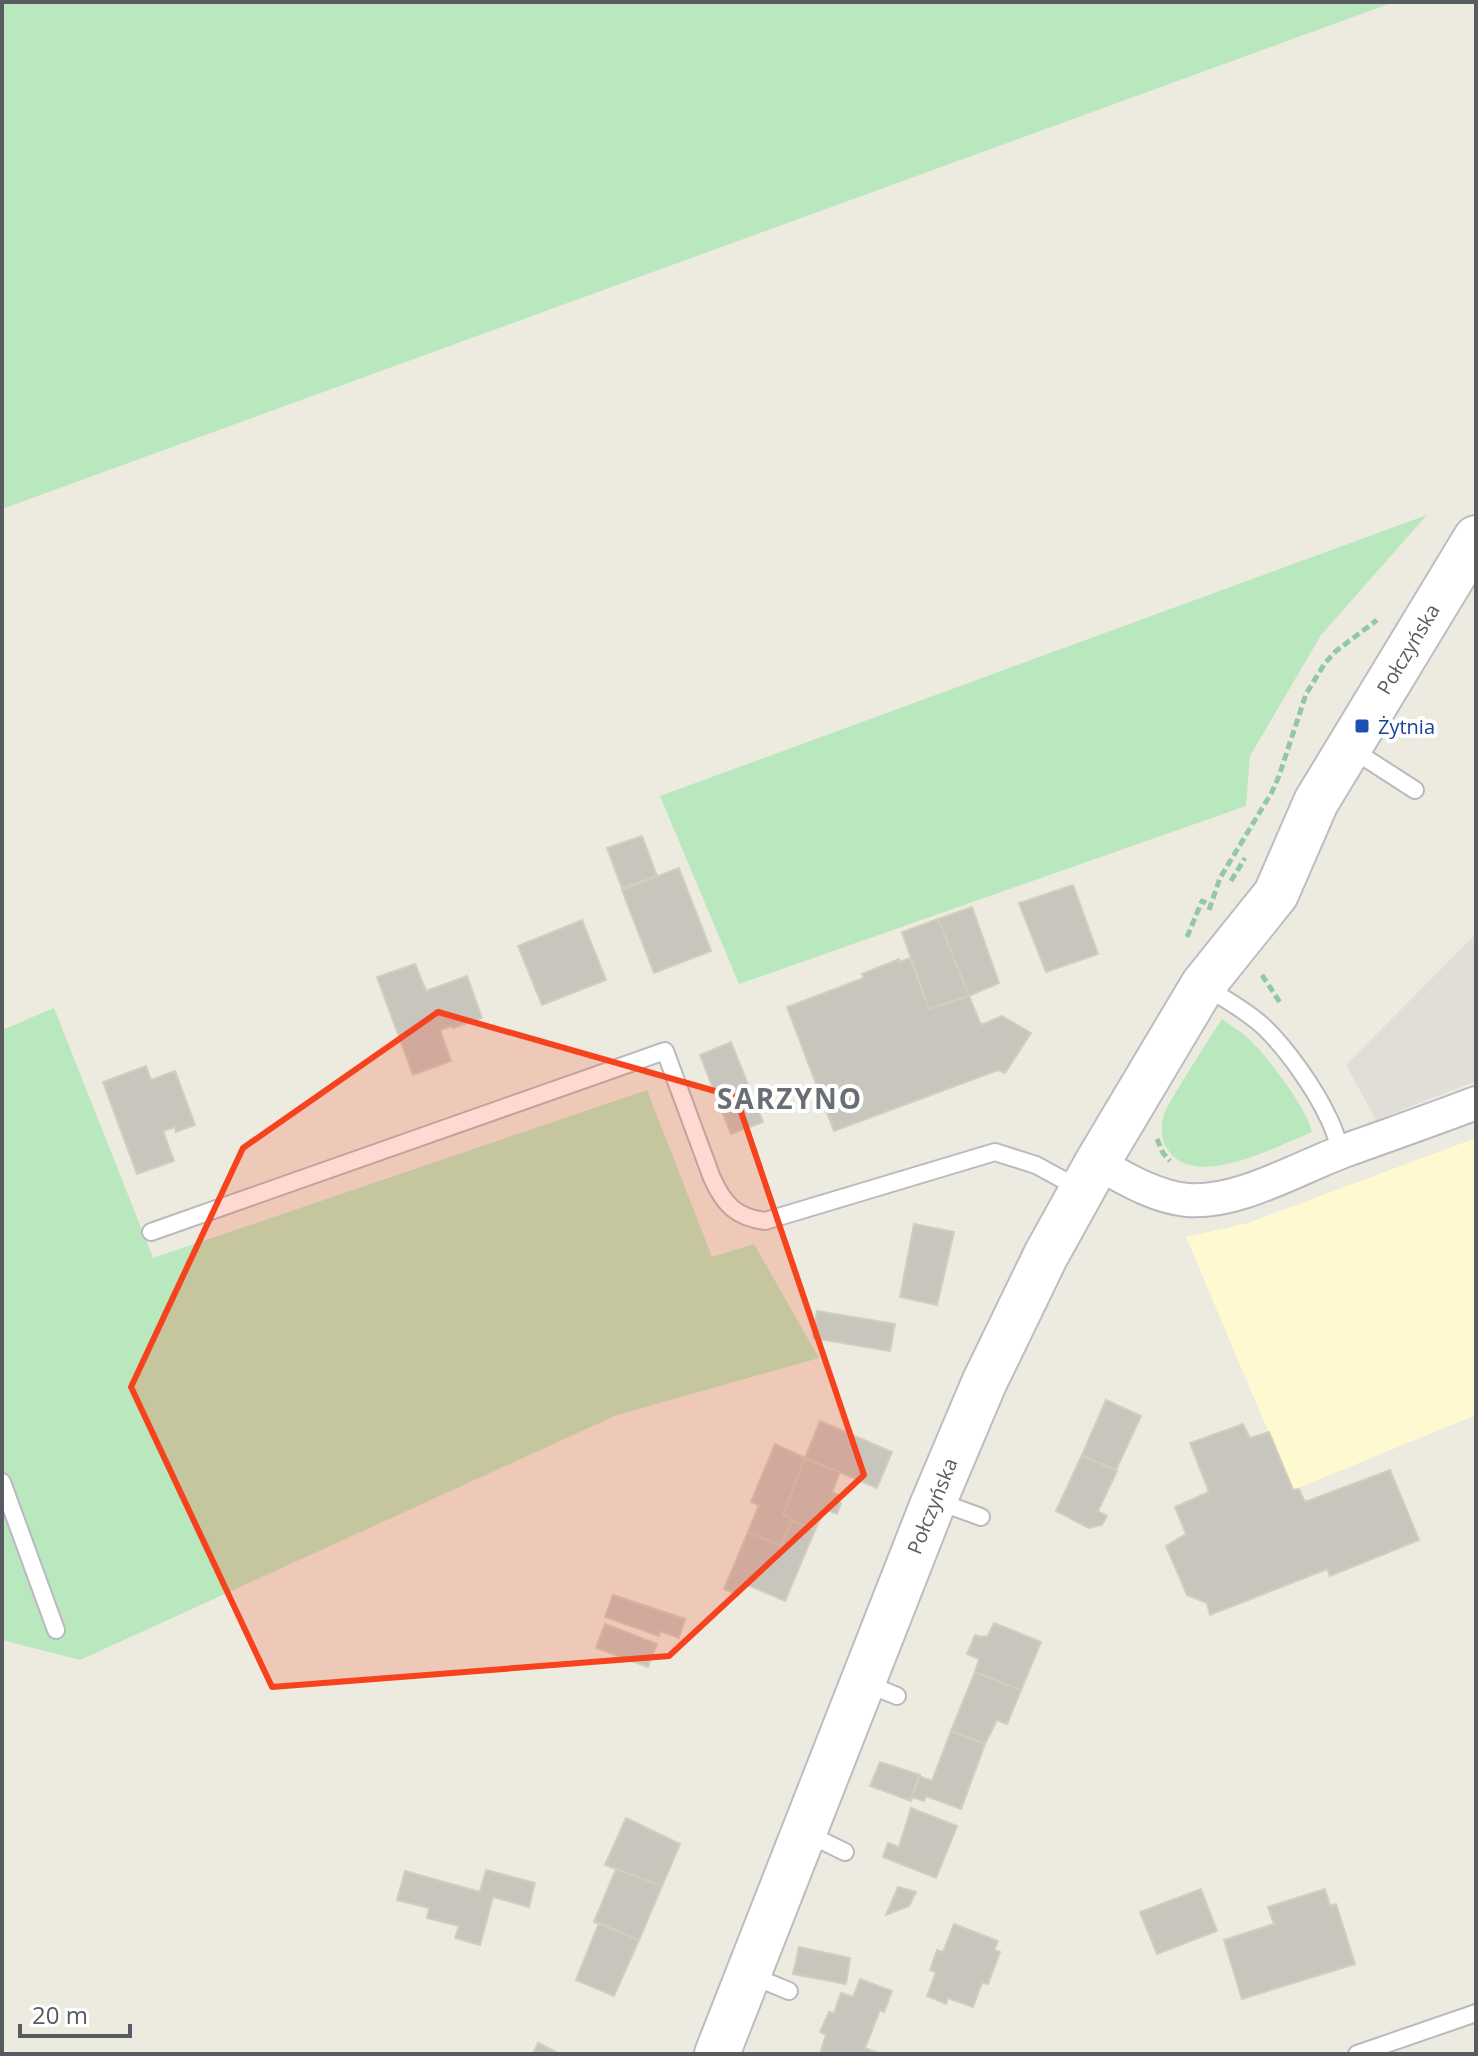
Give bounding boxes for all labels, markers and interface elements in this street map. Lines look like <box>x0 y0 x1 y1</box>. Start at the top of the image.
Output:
street label: Połczyńska <box>1370 599 1446 699</box>
place label: Żytnia <box>1378 713 1435 740</box>
marker: Żytnia <box>1353 717 1371 735</box>
district label: SARZYNO <box>717 1079 863 1117</box>
street label: Połczyńska <box>900 1454 964 1558</box>
scale bar <box>20 1988 130 2038</box>
text: 20 m <box>32 1998 88 2031</box>

